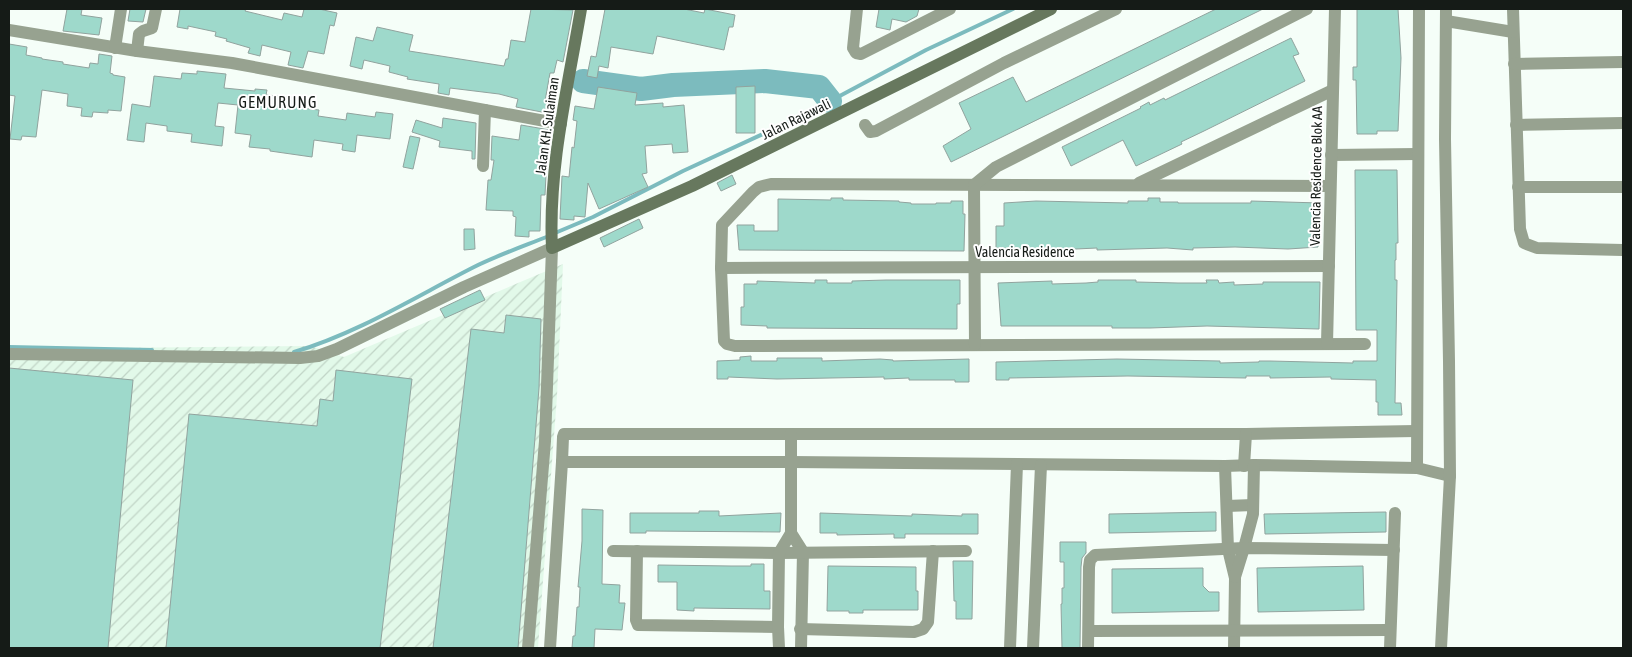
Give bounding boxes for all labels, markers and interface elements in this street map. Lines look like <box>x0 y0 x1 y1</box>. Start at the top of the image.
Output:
street label: Jalan KH. Sulaiman <box>532 76 562 176</box>
district label: GEMURUNG <box>239 93 317 111</box>
street label: Jalan Rajawali <box>759 95 833 143</box>
street label: Valencia Residence Blok AA <box>1307 106 1325 246</box>
street label: Valencia Residence <box>975 244 1075 260</box>

